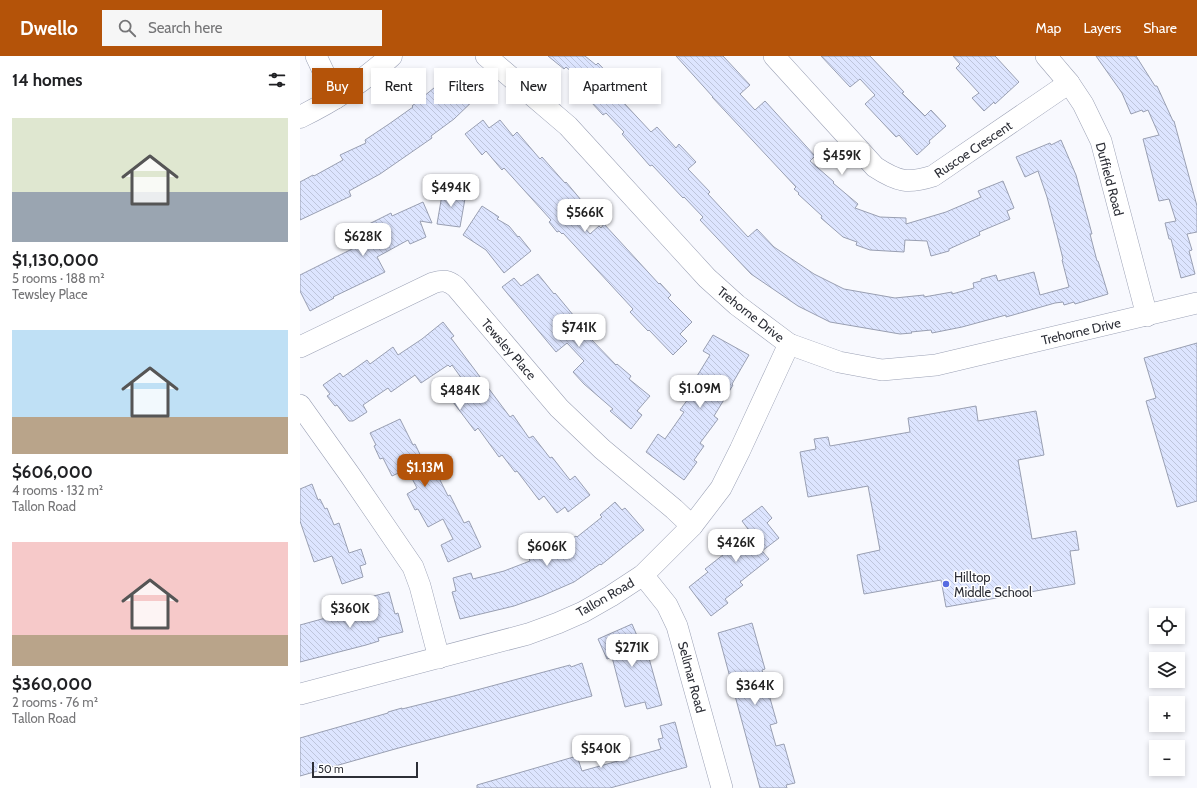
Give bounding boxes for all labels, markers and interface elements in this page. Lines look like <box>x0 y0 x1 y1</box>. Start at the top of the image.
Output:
search box <box>102 10 382 46</box>
text: Dwello <box>20 17 78 40</box>
icon: search <box>116 17 138 39</box>
text: Search here <box>148 19 222 37</box>
text: Map <box>1036 19 1061 37</box>
text: Layers <box>1083 19 1121 37</box>
text: Share <box>1143 19 1177 37</box>
chip: Buy <box>312 68 363 104</box>
chip: Rent <box>371 68 426 104</box>
chip: Filters <box>434 68 498 104</box>
chip: New <box>506 68 561 104</box>
chip: Apartment <box>569 68 661 104</box>
icon: filters <box>266 69 288 91</box>
text: 14 homes <box>12 70 82 90</box>
street label: Ruscoe Crescent <box>931 117 1015 181</box>
street label: Duffield Road <box>1092 140 1128 218</box>
pin: $459K <box>814 142 870 176</box>
icon: home <box>114 144 186 216</box>
text: $459K <box>823 147 861 163</box>
pin: $494K <box>423 174 479 208</box>
text: $494K <box>431 179 471 195</box>
pin: $566K <box>557 199 613 233</box>
text: $566K <box>566 204 604 220</box>
pin: $628K <box>335 223 391 257</box>
text: $628K <box>344 228 382 244</box>
text: $1,130,000 <box>12 250 99 270</box>
text: 5 rooms · 188 m² <box>12 270 105 286</box>
street label: Trehorne Drive <box>714 283 788 345</box>
text: Tewsley Place <box>12 286 88 302</box>
pin: $741K <box>551 314 607 348</box>
street label: Trehorne Drive <box>1040 314 1122 348</box>
street label: Tewsley Place <box>478 315 540 383</box>
text: $741K <box>562 319 596 335</box>
icon: home <box>114 356 186 428</box>
pin: $1.09M <box>667 375 733 409</box>
pin: $484K <box>432 377 488 411</box>
text: $1.09M <box>679 380 721 396</box>
text: $484K <box>440 382 480 398</box>
pin: $1.13M <box>392 454 458 488</box>
text: $1.13M <box>406 459 444 475</box>
text: $606,000 <box>12 462 93 482</box>
text: 4 rooms · 132 m² <box>12 482 103 498</box>
text: Tallon Road <box>12 498 76 514</box>
pin: $426K <box>708 529 764 563</box>
pin: $606K <box>519 533 575 567</box>
text: $426K <box>717 534 755 550</box>
text: $606K <box>527 538 567 554</box>
icon: home <box>114 568 186 640</box>
place label: Hilltop Middle School <box>954 569 1032 600</box>
street label: Tallon Road <box>573 574 637 620</box>
marker: Hilltop Middle School <box>941 579 951 589</box>
pin: $360K <box>322 595 378 629</box>
text: $360K <box>330 600 370 616</box>
map controls <box>1149 608 1185 776</box>
button: locate <box>1149 608 1185 644</box>
pin: $271K <box>604 634 660 668</box>
text: $271K <box>615 639 649 655</box>
street label: Sellmar Road <box>675 640 709 714</box>
button: layers <box>1149 652 1185 688</box>
pin: $364K <box>727 672 783 706</box>
text: $360,000 <box>12 674 92 694</box>
text: $364K <box>736 677 774 693</box>
text: 2 rooms · 76 m² <box>12 694 98 710</box>
button: + <box>1149 696 1185 732</box>
text: Tallon Road <box>12 710 76 726</box>
pin: $540K <box>573 735 629 769</box>
text: $540K <box>581 740 621 756</box>
button: − <box>1149 740 1185 776</box>
scale bar <box>312 760 418 779</box>
text: 50 m <box>318 762 344 776</box>

